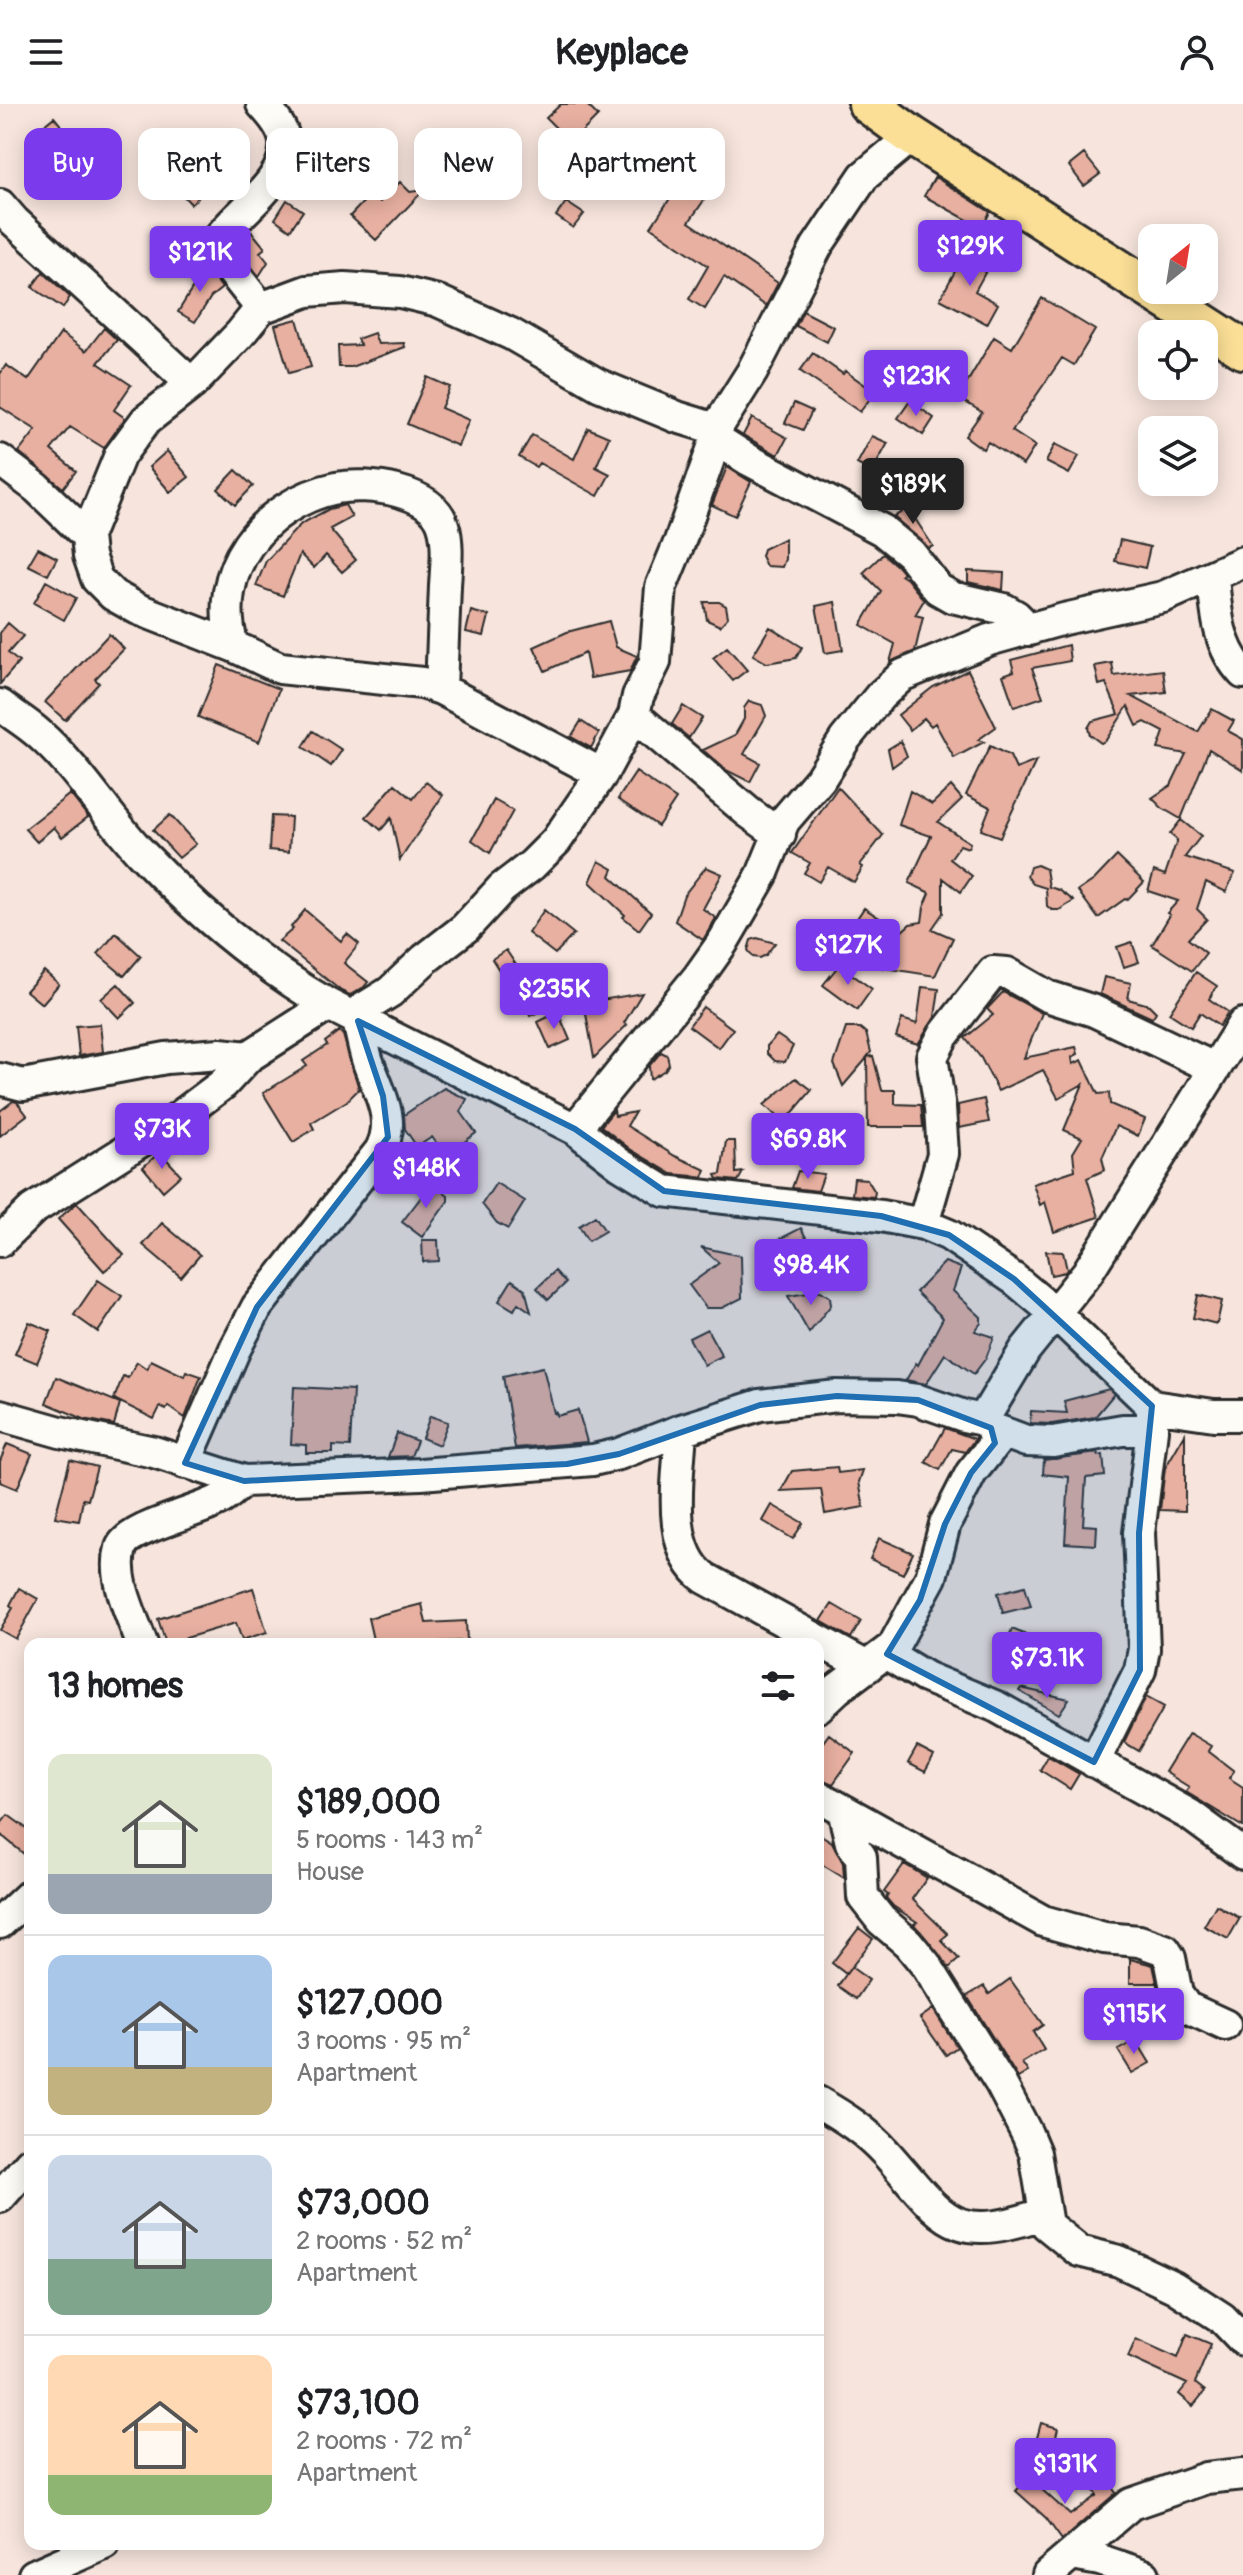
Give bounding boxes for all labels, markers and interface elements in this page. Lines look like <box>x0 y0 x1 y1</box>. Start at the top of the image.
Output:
icon: menu <box>24 30 68 74</box>
text: Keyplace <box>555 30 688 75</box>
icon: person <box>1175 30 1219 74</box>
chip: Buy <box>24 128 122 200</box>
chip: Rent <box>138 128 250 200</box>
chip: Filters <box>266 128 398 200</box>
chip: New <box>414 128 522 200</box>
chip: Apartment <box>538 128 725 200</box>
pin: $129K <box>914 220 1026 288</box>
north arrow <box>1138 224 1218 304</box>
map controls <box>1138 224 1218 496</box>
pin: $121K <box>144 226 256 294</box>
text: $129K <box>936 230 1004 262</box>
text: $121K <box>168 236 232 268</box>
button: locate <box>1138 320 1218 400</box>
pin: $123K <box>860 350 972 418</box>
text: $123K <box>882 360 950 392</box>
button: layers <box>1138 416 1218 496</box>
pin: $189K <box>857 458 969 526</box>
text: $189K <box>880 468 946 500</box>
pin: $127K <box>792 919 904 987</box>
text: $127K <box>814 929 882 961</box>
pin: $235K <box>498 963 610 1031</box>
text: $235K <box>518 973 590 1005</box>
pin: $73K <box>115 1103 209 1171</box>
text: $73K <box>133 1113 191 1145</box>
pin: $69.8K <box>743 1113 873 1181</box>
text: $69.8K <box>769 1123 847 1155</box>
pin: $148K <box>370 1142 482 1210</box>
text: $148K <box>392 1152 460 1184</box>
pin: $98.4K <box>746 1239 876 1307</box>
text: $98.4K <box>772 1249 850 1281</box>
pin: $73.1K <box>982 1632 1112 1700</box>
text: $73.1K <box>1010 1642 1084 1674</box>
icon: filters <box>756 1664 800 1708</box>
text: 13 homes <box>48 1665 183 1708</box>
text: $189,000 <box>296 1781 441 1824</box>
icon: home <box>112 1786 208 1882</box>
text: 5 rooms · 143 m² <box>296 1824 483 1856</box>
text: House <box>296 1856 364 1888</box>
text: $127,000 <box>296 1982 443 2025</box>
icon: home <box>112 1987 208 2083</box>
pin: $115K <box>1078 1988 1190 2056</box>
text: $115K <box>1102 1998 1166 2030</box>
text: 3 rooms · 95 m² <box>296 2025 471 2057</box>
text: Apartment <box>296 2057 417 2089</box>
text: $73,000 <box>296 2182 430 2225</box>
icon: home <box>112 2187 208 2283</box>
text: 2 rooms · 52 m² <box>296 2225 472 2257</box>
text: Apartment <box>296 2257 417 2289</box>
text: $73,100 <box>296 2382 420 2425</box>
icon: home <box>112 2387 208 2483</box>
text: 2 rooms · 72 m² <box>296 2425 472 2457</box>
pin: $131K <box>1009 2438 1121 2506</box>
text: $131K <box>1033 2448 1097 2480</box>
text: Apartment <box>296 2457 417 2489</box>

